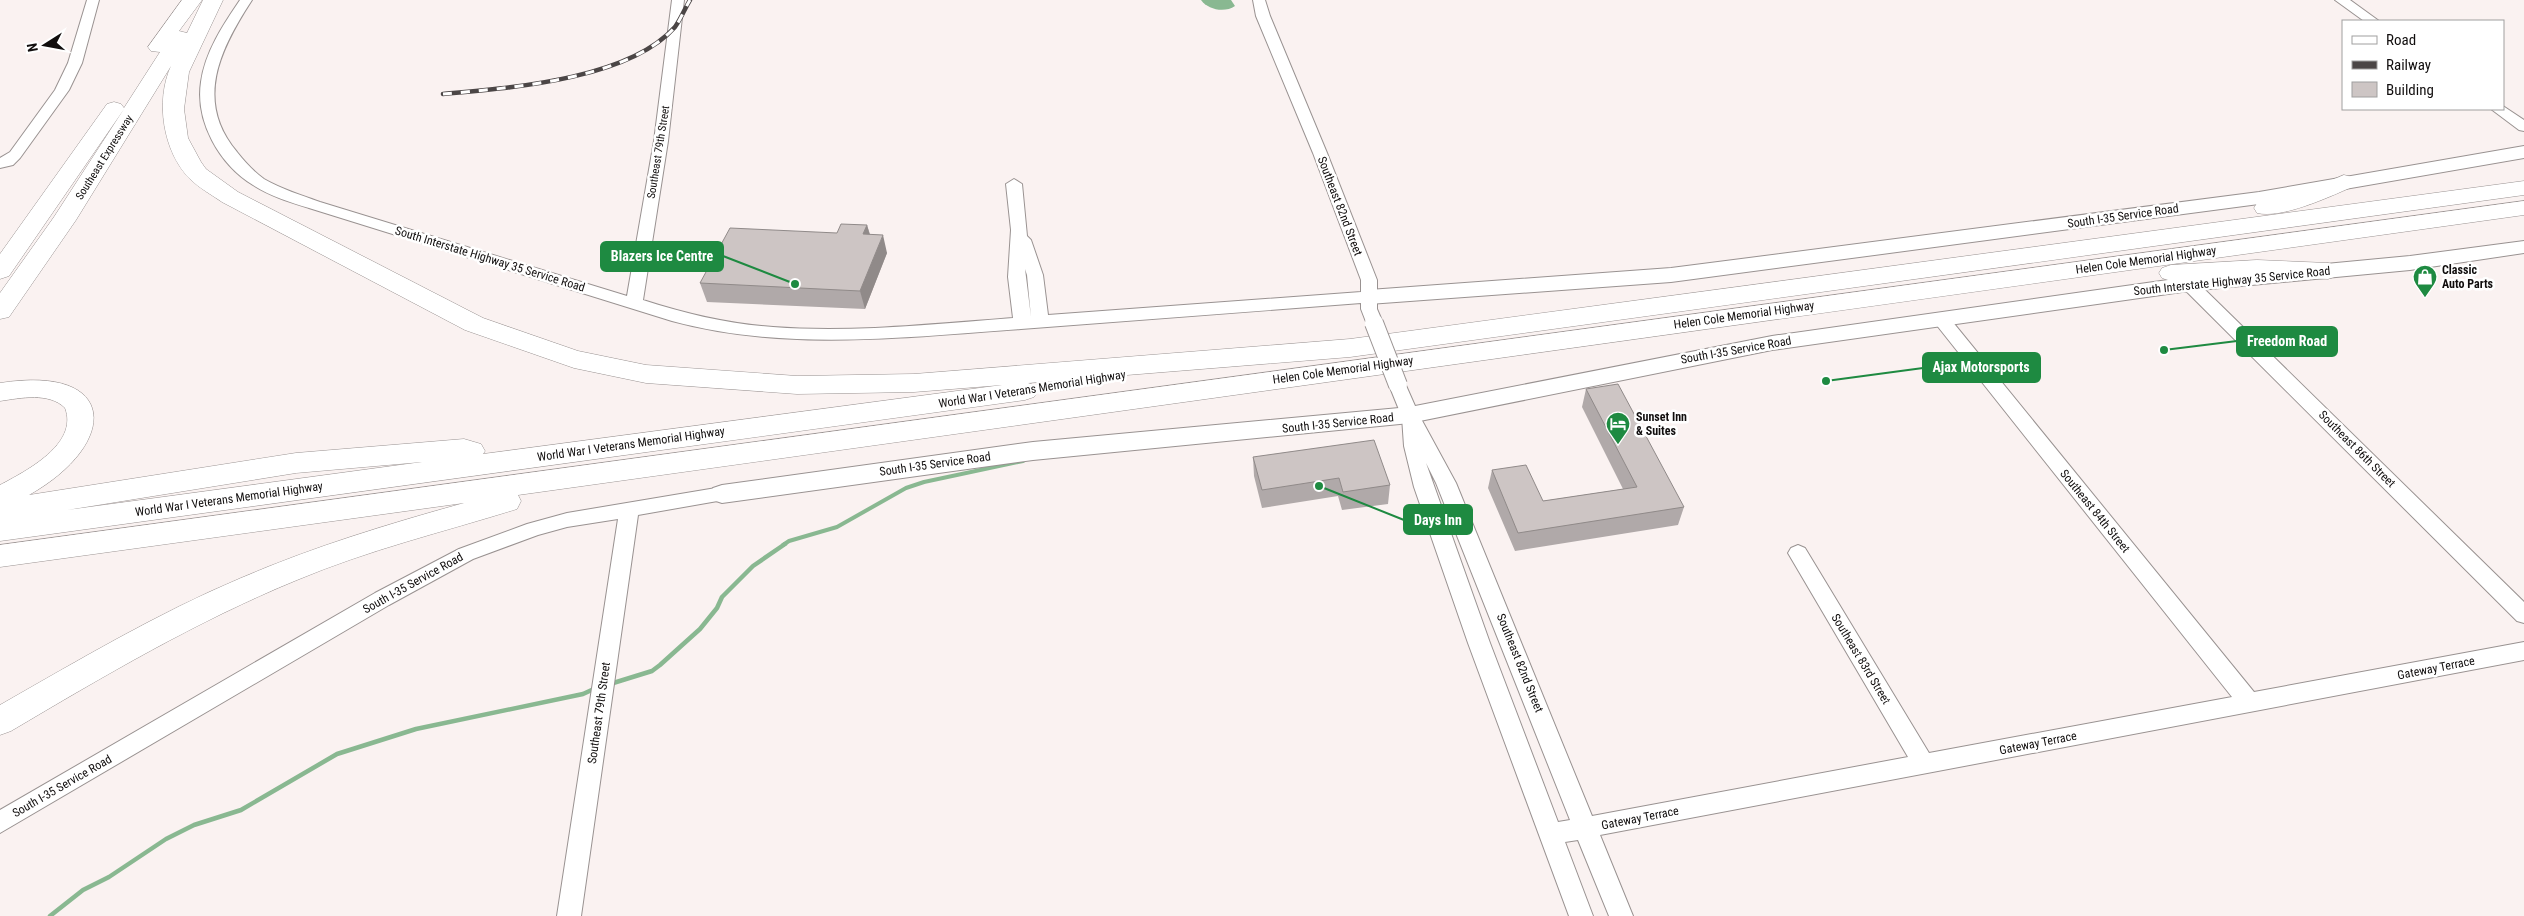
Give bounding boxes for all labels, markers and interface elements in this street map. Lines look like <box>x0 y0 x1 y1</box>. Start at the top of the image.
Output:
north arrow <box>20 20 70 70</box>
legend <box>2342 20 2504 110</box>
text: Road <box>2386 31 2416 49</box>
text: N <box>24 42 41 53</box>
text: Railway <box>2386 56 2431 74</box>
text: Building <box>2386 81 2434 99</box>
street label: Southeast 79th Street <box>645 105 672 200</box>
street label: Southeast Expressway <box>73 112 136 202</box>
street label: Southeast 82nd Street <box>1315 154 1366 258</box>
street label: South I-35 Service Road <box>2066 201 2180 231</box>
street label: South Interstate Highway 35 Service Road <box>393 223 587 295</box>
callout: Blazers Ice Centre <box>601 242 723 271</box>
street label: Helen Cole Memorial Highway <box>2075 243 2217 277</box>
text: Blazers Ice Centre <box>611 248 713 264</box>
place label: Classic Auto Parts <box>2442 263 2494 291</box>
street label: South Interstate Highway 35 Service Road <box>2133 264 2331 298</box>
shop icon: Classic Auto Parts <box>2412 264 2438 298</box>
street label: Helen Cole Memorial Highway <box>1673 298 1815 332</box>
callout: Freedom Road <box>2237 327 2337 356</box>
street label: South I-35 Service Road <box>1680 333 1793 367</box>
text: Freedom Road <box>2247 333 2327 349</box>
street label: Helen Cole Memorial Highway <box>1272 353 1414 387</box>
callout: Ajax Motorsports <box>1923 353 2040 382</box>
text: Ajax Motorsports <box>1932 359 2030 375</box>
street label: World War I Veterans Memorial Highway <box>937 367 1127 411</box>
street label: Southeast 86th Street <box>2316 408 2399 491</box>
street label: South I-35 Service Road <box>1281 410 1395 436</box>
place label: Sunset Inn & Suites <box>1636 410 1687 438</box>
hotel icon: Sunset Inn & Suites <box>1605 411 1631 445</box>
street label: World War I Veterans Memorial Highway <box>536 424 726 464</box>
street label: South I-35 Service Road <box>878 449 992 479</box>
street label: Southeast 84th Street <box>2057 467 2133 556</box>
street label: World War I Veterans Memorial Highway <box>134 479 324 519</box>
callout: Days Inn <box>1404 505 1472 534</box>
text: Days Inn <box>1414 512 1462 528</box>
street label: South I-35 Service Road <box>361 550 466 616</box>
street label: Southeast 83rd Street <box>1829 611 1894 707</box>
street label: Southeast 82nd Street <box>1494 612 1546 715</box>
street label: Gateway Terrace <box>2396 654 2476 682</box>
street label: Southeast 79th Street <box>585 661 613 765</box>
street label: Gateway Terrace <box>1998 729 2078 757</box>
street label: South I-35 Service Road <box>10 752 114 820</box>
street label: Gateway Terrace <box>1600 804 1680 832</box>

